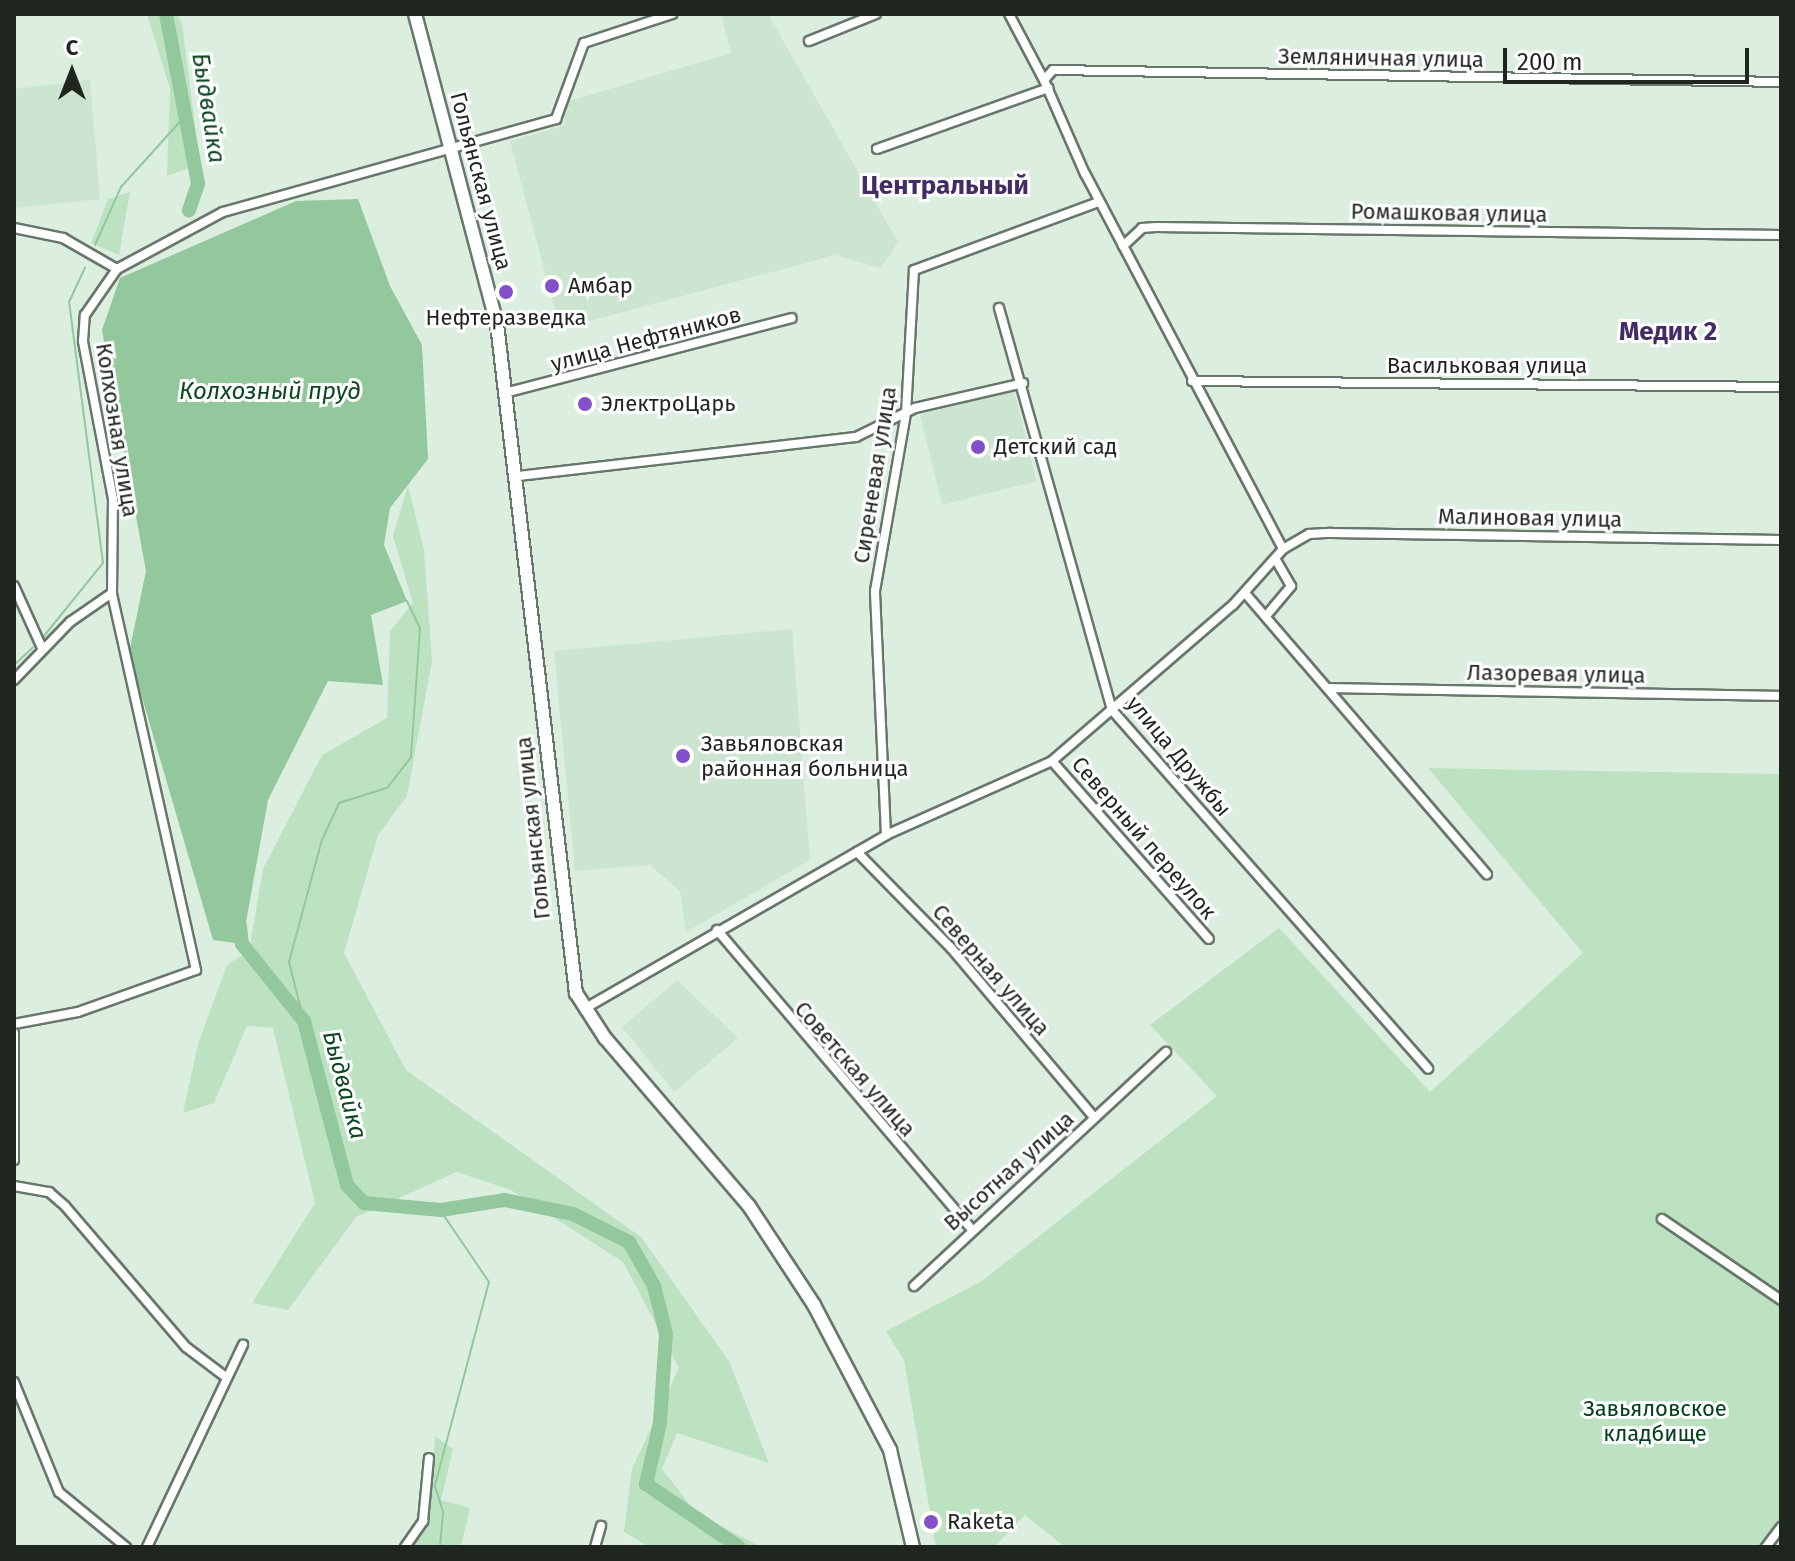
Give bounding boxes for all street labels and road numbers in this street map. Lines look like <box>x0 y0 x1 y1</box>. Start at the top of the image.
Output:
street label: Земляничная улица <box>1278 43 1484 73</box>
street label: Гольянская улица <box>445 89 517 273</box>
street label: Ромашковая улица <box>1350 198 1548 228</box>
street label: улица Нефтяников <box>548 301 744 377</box>
street label: Колхозная улица <box>90 341 144 519</box>
street label: Васильковая улица <box>1387 353 1587 379</box>
street label: Сиреневая улица <box>848 385 902 565</box>
street label: Малиновая улица <box>1438 503 1622 533</box>
street label: Лазоревая улица <box>1466 659 1646 689</box>
street label: улица Дружбы <box>1121 690 1237 822</box>
street label: Гольянская улица <box>510 735 556 921</box>
street label: Северный переулок <box>1066 751 1222 925</box>
street label: Северная улица <box>927 899 1055 1041</box>
street label: Советская улица <box>789 996 921 1142</box>
street label: Высотная улица <box>938 1106 1080 1236</box>

